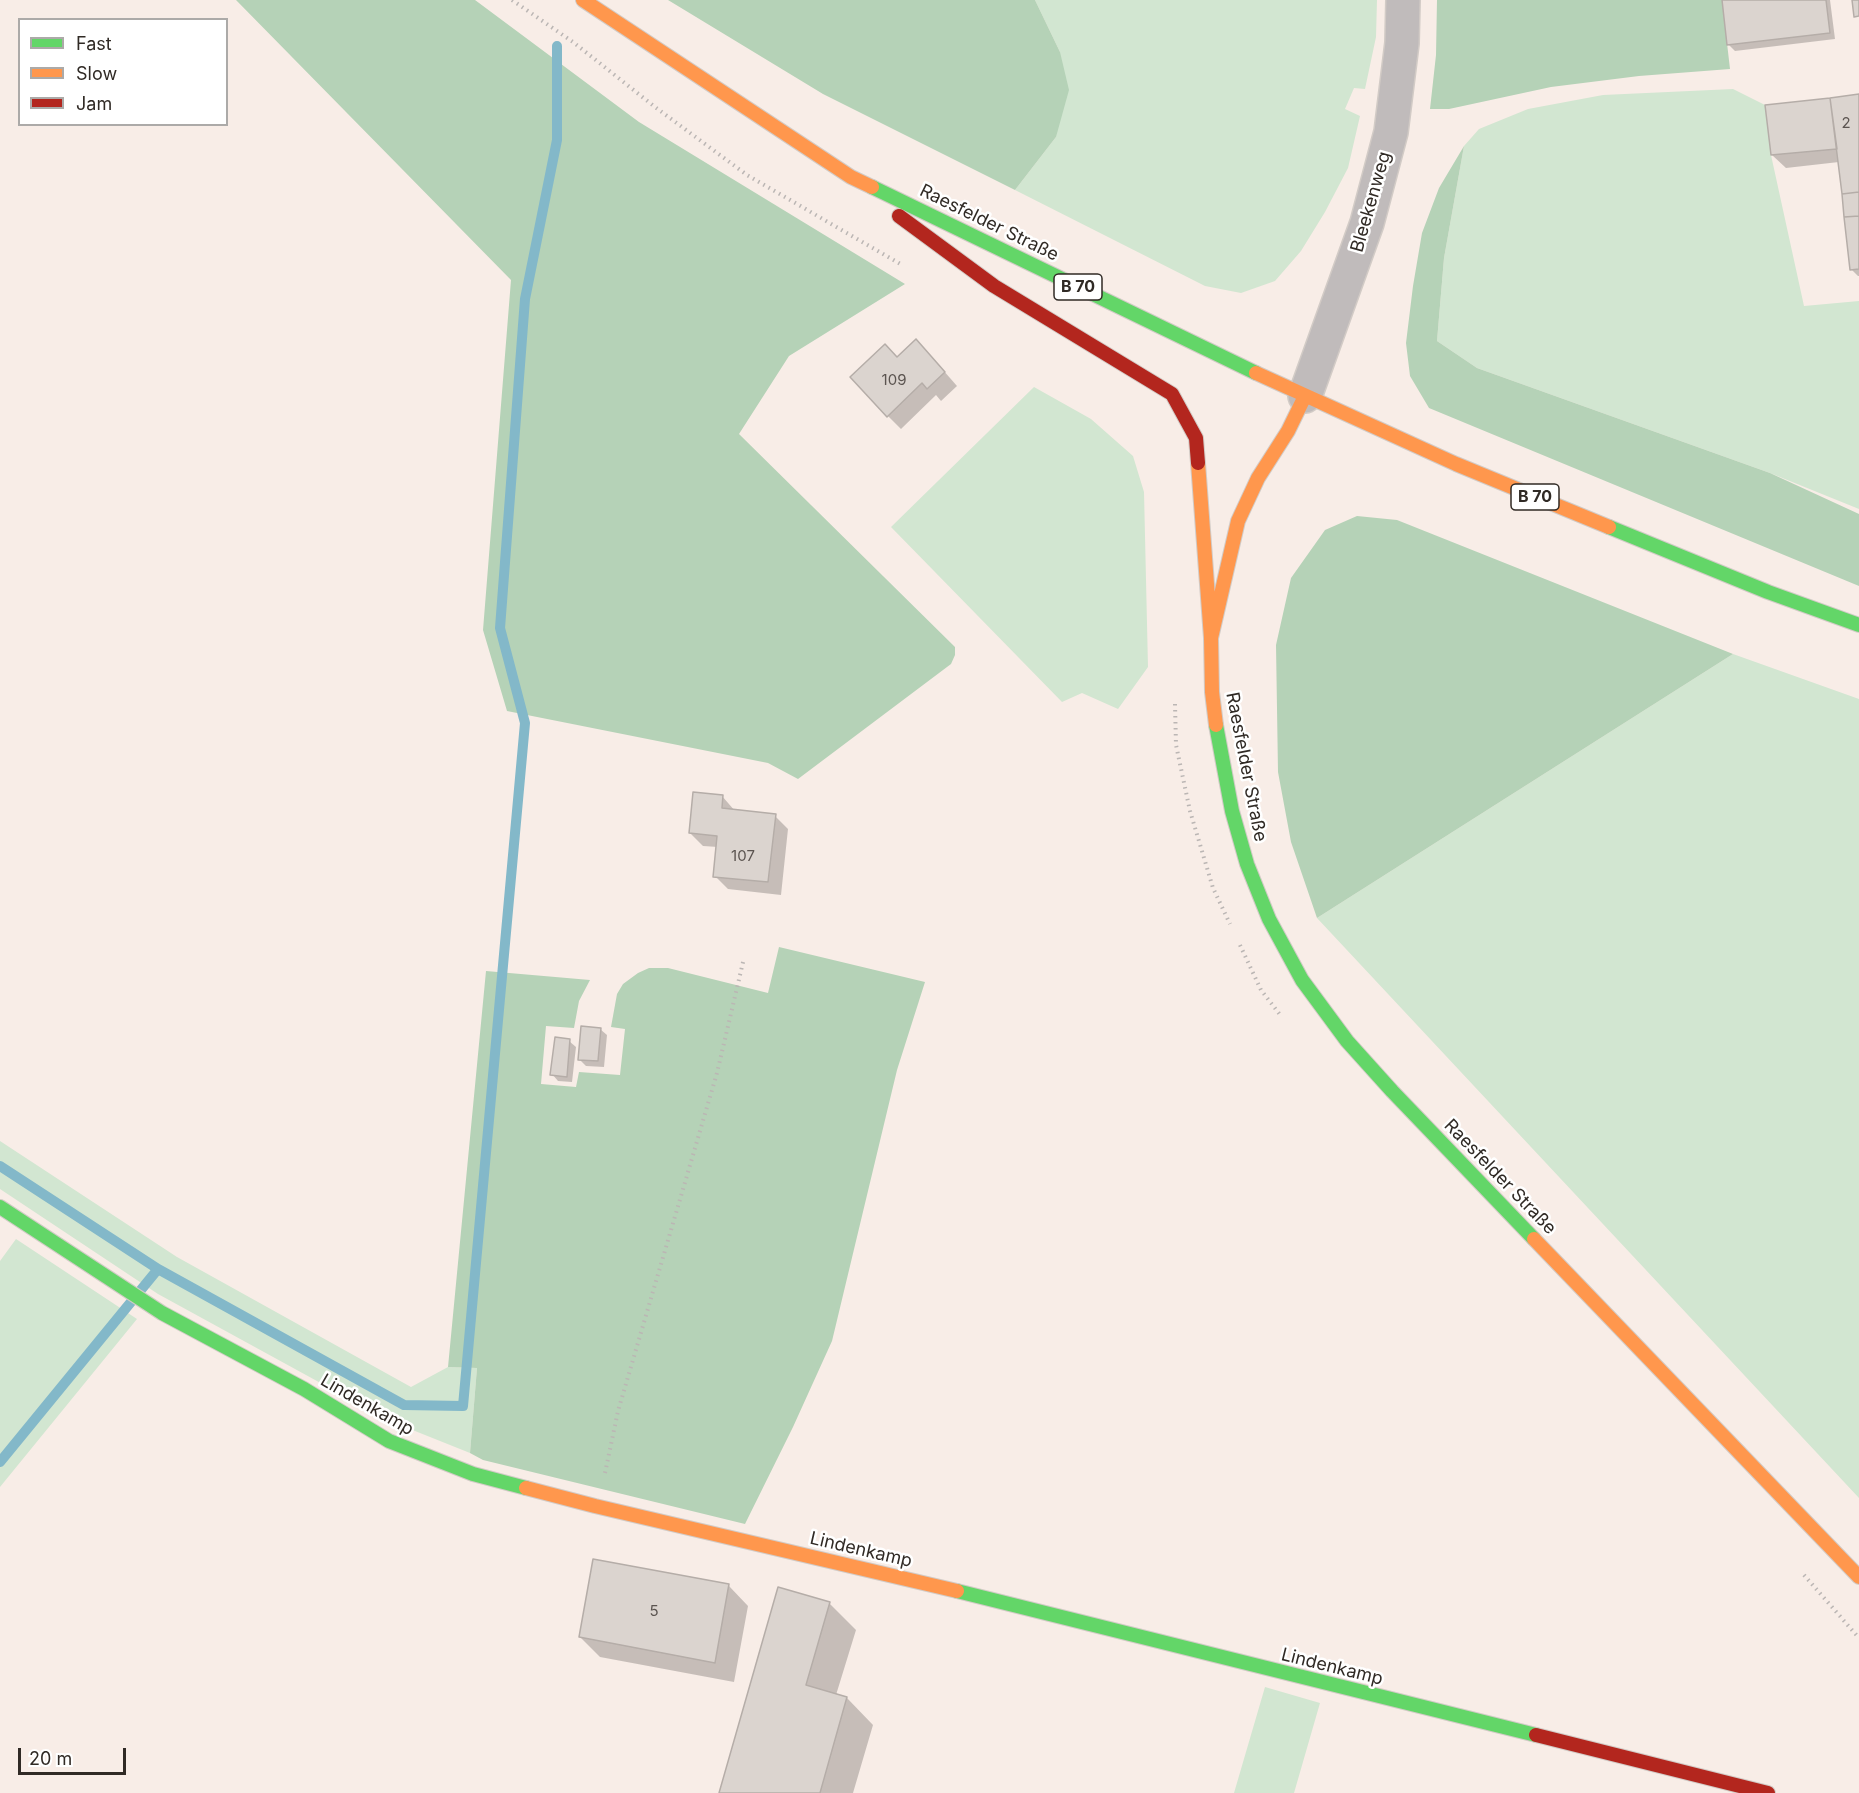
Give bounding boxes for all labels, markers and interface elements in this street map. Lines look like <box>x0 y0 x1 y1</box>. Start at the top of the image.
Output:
legend <box>18 18 228 126</box>
text: Fast <box>76 33 112 54</box>
text: Slow <box>76 63 117 84</box>
text: Jam <box>76 93 112 114</box>
house number: 2 <box>1841 114 1851 132</box>
street label: Bleekenweg <box>1346 149 1396 255</box>
street label: Raesfelder Straße <box>916 180 1062 266</box>
road number: B 70 <box>1054 274 1102 300</box>
house number: 109 <box>882 371 906 389</box>
road number: B 70 <box>1511 484 1559 510</box>
street label: Raesfelder Straße <box>1221 690 1271 844</box>
house number: 107 <box>731 847 755 865</box>
street label: Raesfelder Straße <box>1439 1115 1561 1239</box>
street label: Lindenkamp <box>317 1370 417 1440</box>
street label: Lindenkamp <box>808 1528 914 1572</box>
house number: 5 <box>649 1602 659 1620</box>
street label: Lindenkamp <box>1279 1644 1385 1690</box>
scale bar <box>21 1736 129 1774</box>
text: 20 m <box>29 1748 72 1769</box>

